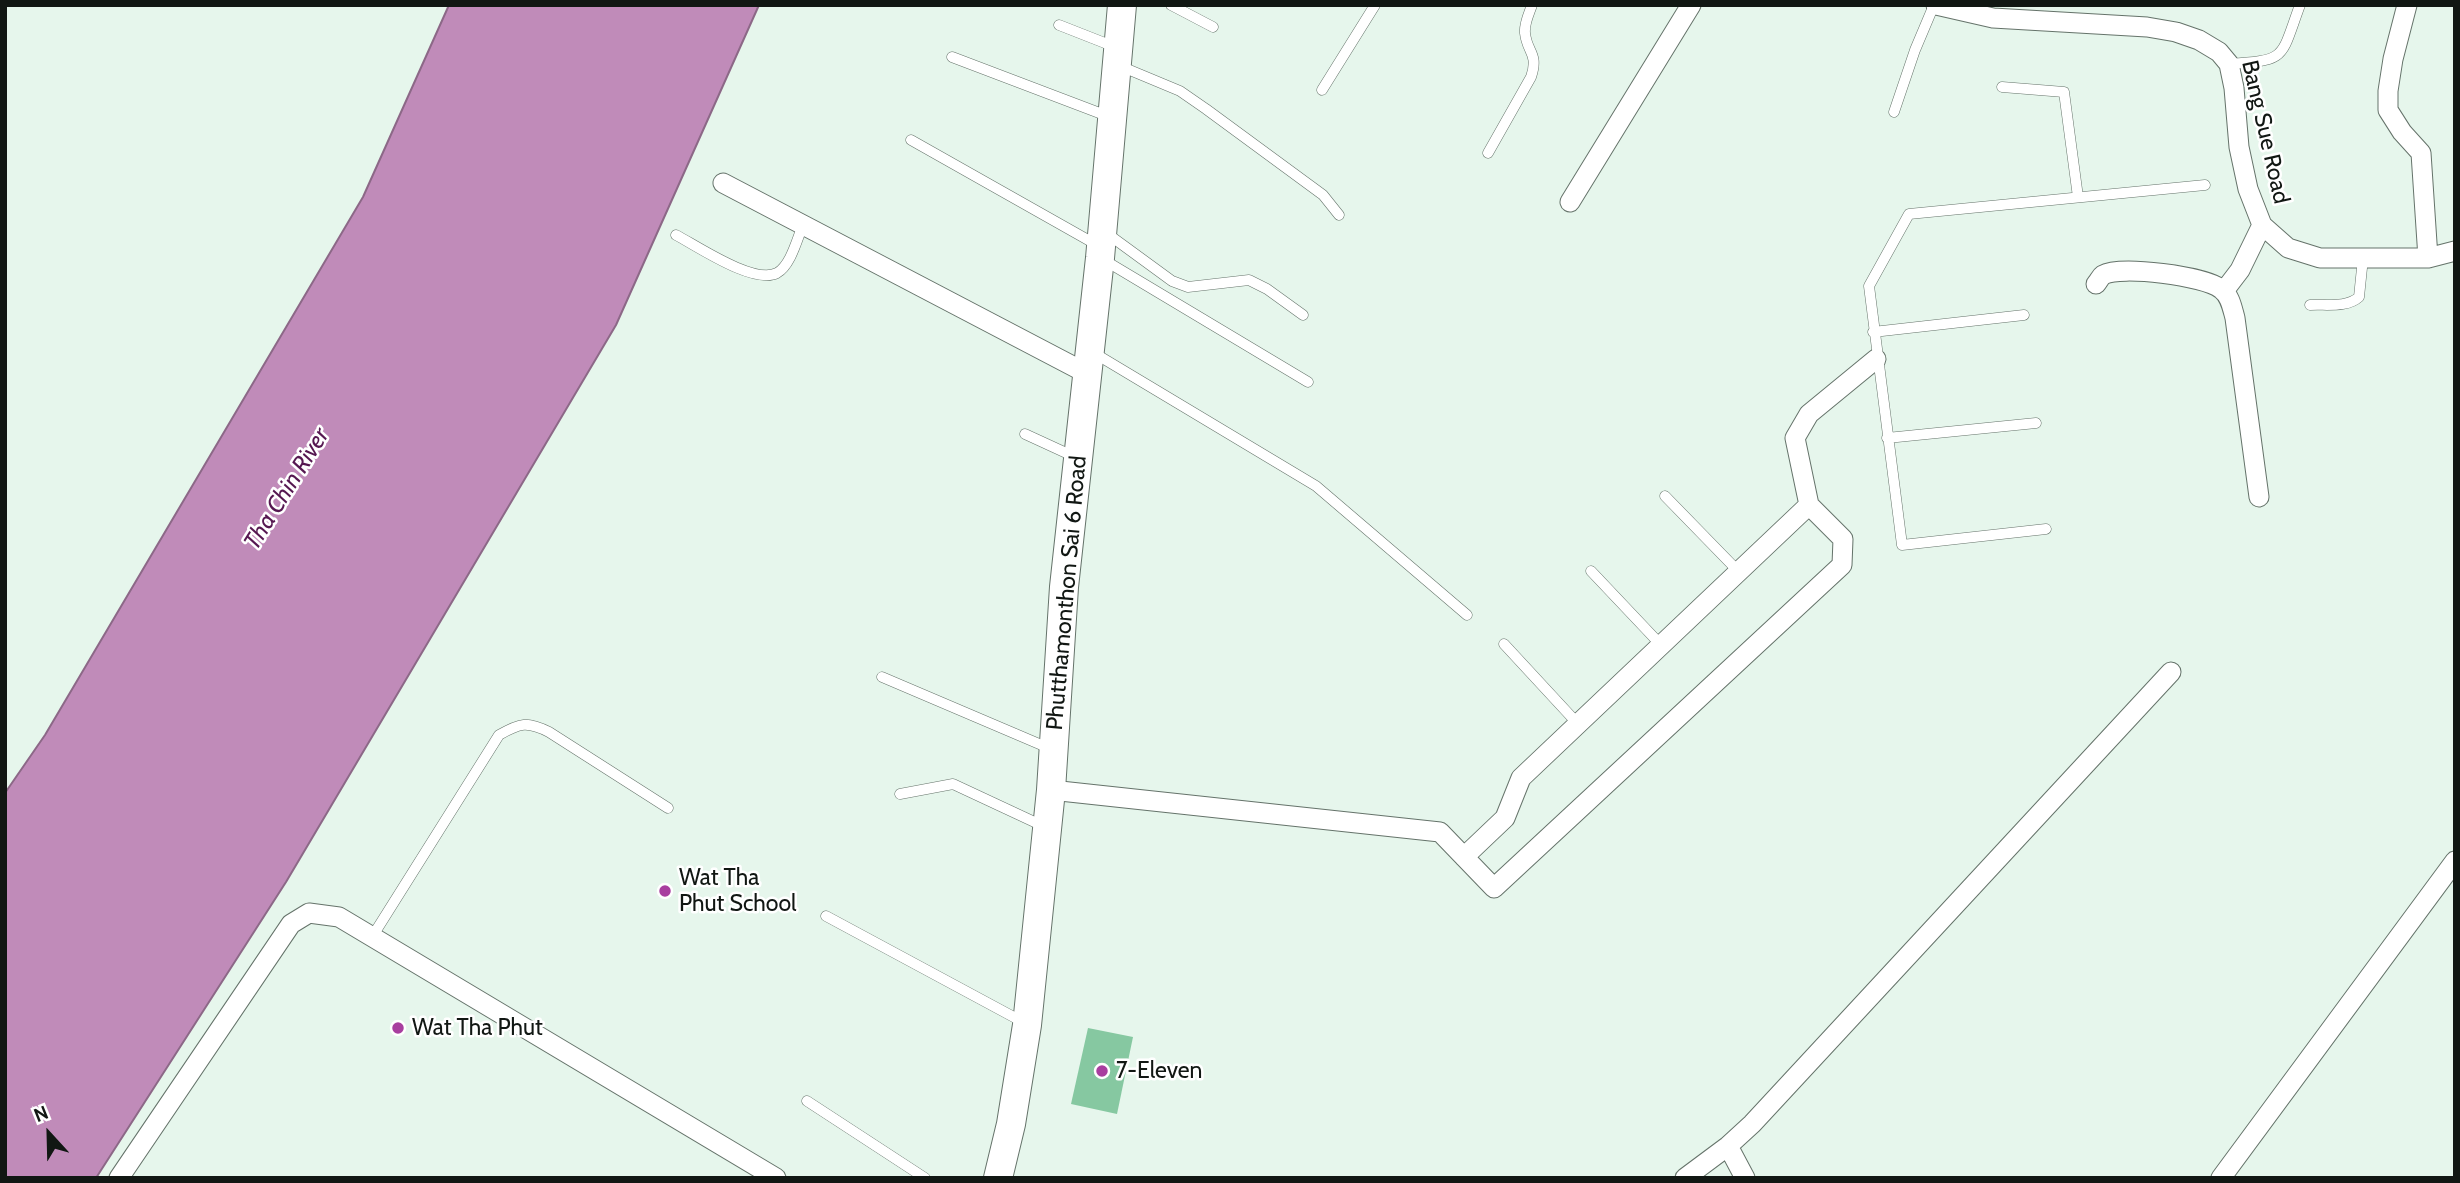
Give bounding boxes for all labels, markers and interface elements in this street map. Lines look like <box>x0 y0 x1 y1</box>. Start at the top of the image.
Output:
street label: Bang Sue Road <box>2235 58 2295 206</box>
water label: Tha Chin River <box>238 423 336 555</box>
street label: Phutthamonthon Sai 6 Road <box>1041 455 1093 731</box>
place label: Wat Tha Phut School <box>679 864 797 918</box>
marker: Wat Tha Phut School <box>657 883 673 899</box>
place label: Wat Tha Phut <box>412 1014 543 1042</box>
marker: Wat Tha Phut <box>390 1020 406 1036</box>
place label: 7-Eleven <box>1116 1057 1202 1085</box>
marker: 7-Eleven <box>1094 1063 1110 1079</box>
north arrow <box>14 1099 84 1169</box>
text: N <box>30 1101 51 1127</box>

